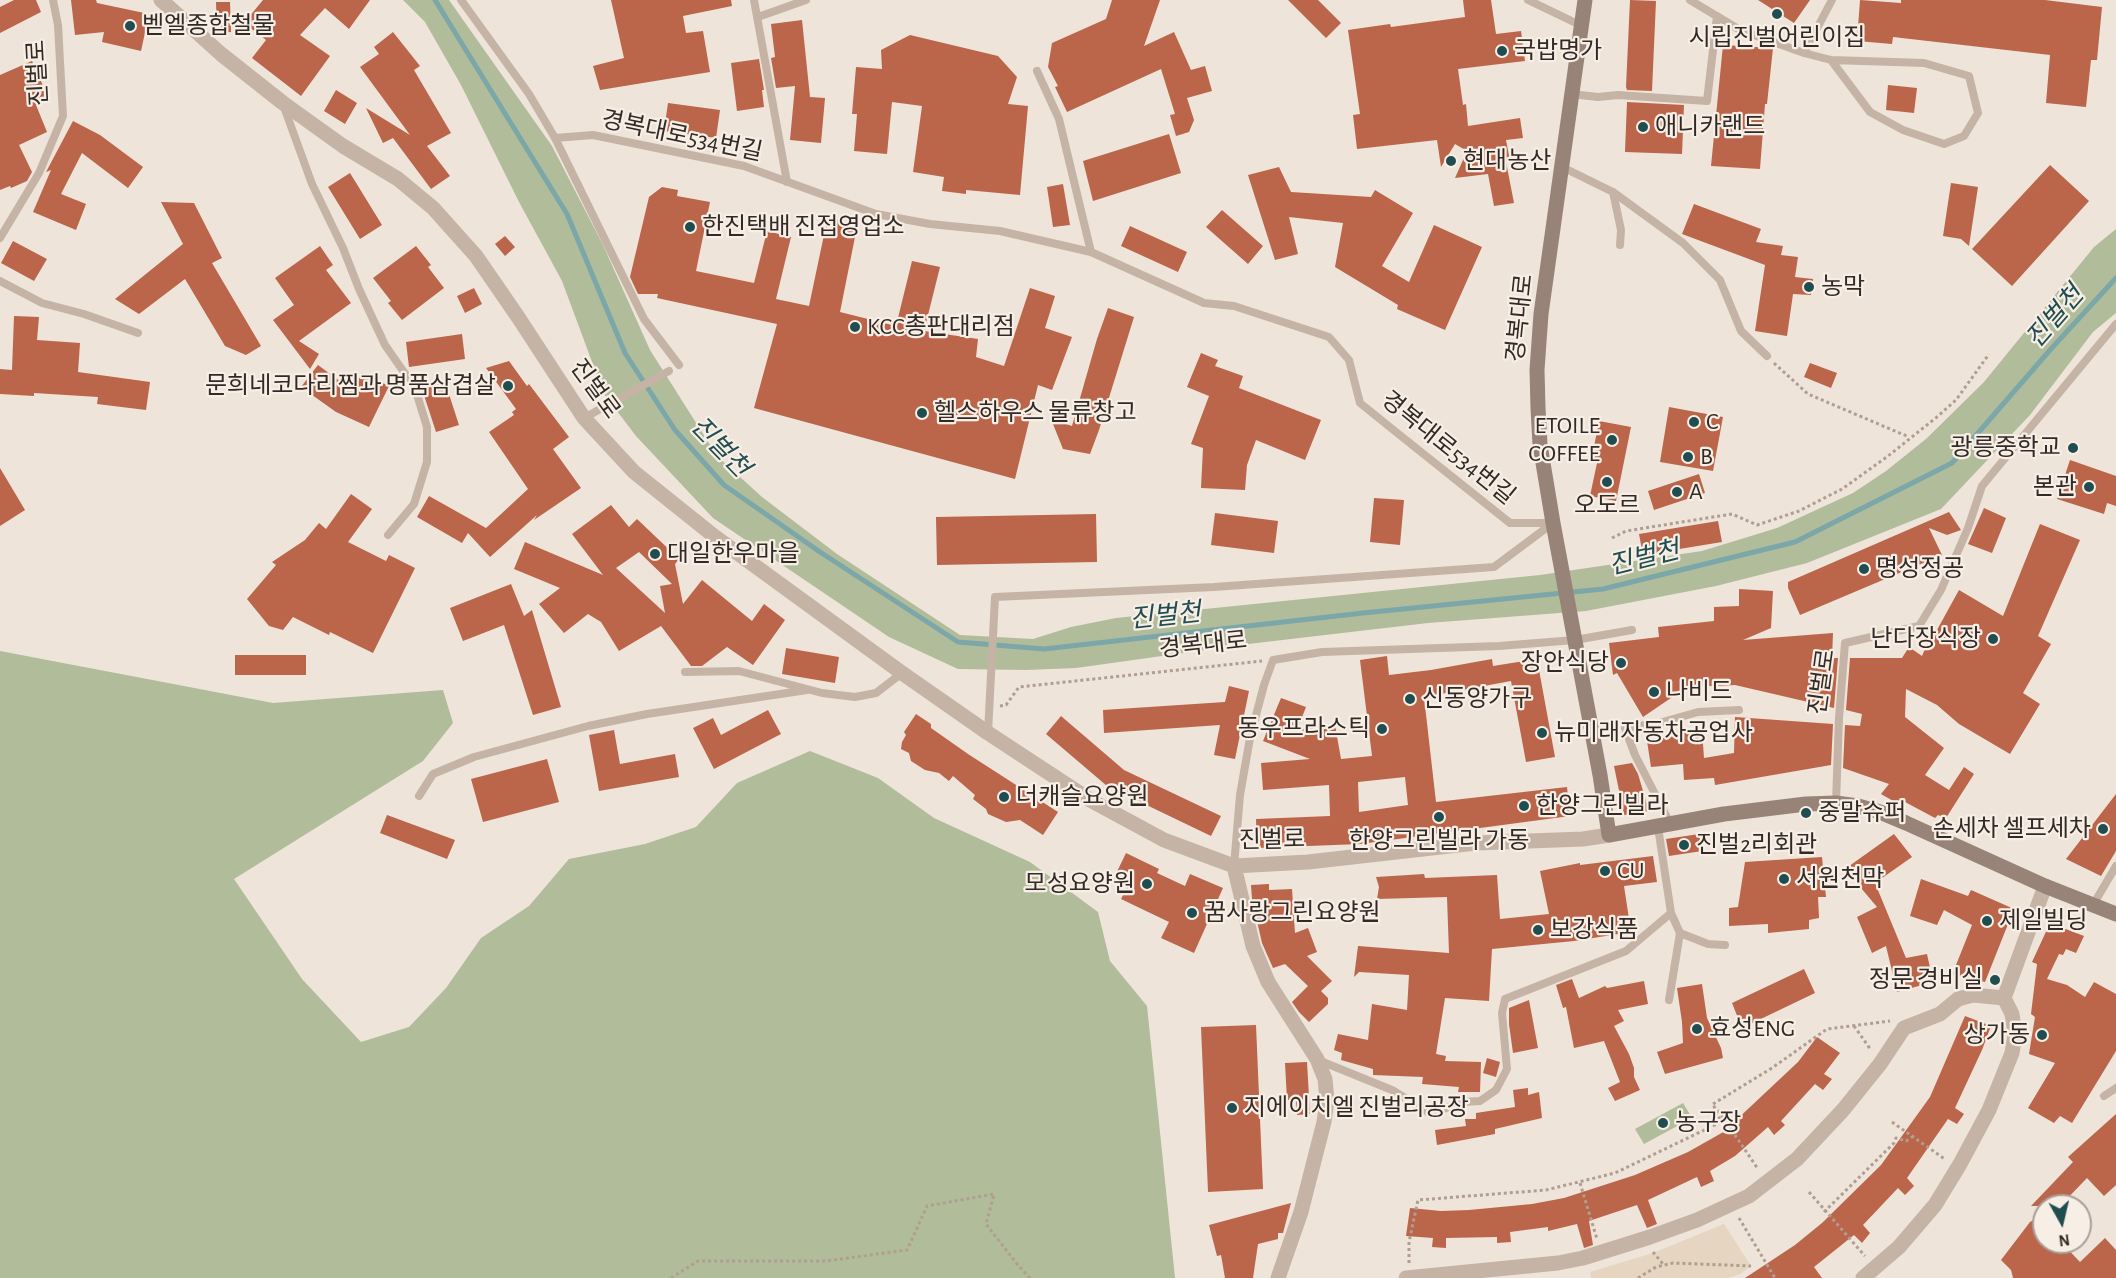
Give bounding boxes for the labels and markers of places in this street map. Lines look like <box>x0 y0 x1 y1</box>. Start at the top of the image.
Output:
marker: 시립진벌어린이집 <box>1770 7 1784 21</box>
place label: 벧엘종합철물 <box>142 12 274 40</box>
marker: 벧엘종합철물 <box>123 19 137 33</box>
place label: 시립진벌어린이집 <box>1689 24 1865 52</box>
place label: 국밥명가 <box>1514 37 1602 65</box>
marker: 국밥명가 <box>1495 44 1509 58</box>
place label: 애니카랜드 <box>1655 113 1765 141</box>
marker: 애니카랜드 <box>1636 120 1650 134</box>
place label: 현대농산 <box>1463 147 1551 175</box>
marker: 현대농산 <box>1444 154 1458 168</box>
place label: 한진택배 진접영업소 <box>702 213 905 241</box>
marker: 한진택배 진접영업소 <box>683 220 697 234</box>
place label: 농막 <box>1821 273 1865 301</box>
marker: 농막 <box>1802 280 1816 294</box>
place label: KCC총판대리점 <box>867 313 1015 341</box>
marker: KCC총판대리점 <box>848 320 862 334</box>
place label: 문희네코다리찜과 명품삼겹살 <box>205 372 496 400</box>
marker: 문희네코다리찜과 명품삼겹살 <box>501 379 515 393</box>
place label: 헬스하우스 물류창고 <box>934 399 1137 427</box>
marker: 헬스하우스 물류창고 <box>915 406 929 420</box>
place label: C <box>1706 408 1718 436</box>
place label: ETOILE COFFEE <box>1528 412 1600 468</box>
marker: C <box>1687 415 1701 429</box>
marker: ETOILE COFFEE <box>1605 433 1619 447</box>
place label: 광릉중학교 <box>1951 434 2061 462</box>
marker: 광릉중학교 <box>2066 441 2080 455</box>
place label: B <box>1700 443 1713 471</box>
marker: B <box>1681 450 1695 464</box>
place label: 본관 <box>2033 473 2077 501</box>
marker: 오도르 <box>1600 475 1614 489</box>
place label: A <box>1689 478 1703 506</box>
marker: 본관 <box>2082 480 2096 494</box>
marker: A <box>1670 485 1684 499</box>
place label: 오도르 <box>1574 492 1640 520</box>
place label: 대일한우마을 <box>667 540 799 568</box>
marker: 대일한우마을 <box>648 547 662 561</box>
place label: 명성정공 <box>1876 555 1964 583</box>
marker: 명성정공 <box>1857 562 1871 576</box>
place label: 난다장식장 <box>1871 625 1981 653</box>
marker: 난다장식장 <box>1986 632 2000 646</box>
place label: 장안식당 <box>1521 649 1609 677</box>
marker: 장안식당 <box>1614 656 1628 670</box>
place label: 나비드 <box>1666 678 1732 706</box>
place label: 신동양가구 <box>1422 685 1532 713</box>
marker: 나비드 <box>1647 685 1661 699</box>
marker: 신동양가구 <box>1403 692 1417 706</box>
place label: 동우프라스틱 <box>1238 715 1370 743</box>
place label: 뉴미래자동차공업사 <box>1554 719 1753 747</box>
marker: 동우프라스틱 <box>1375 722 1389 736</box>
marker: 뉴미래자동차공업사 <box>1535 726 1549 740</box>
place label: 더캐슬요양원 <box>1016 783 1148 811</box>
marker: 더캐슬요양원 <box>997 790 1011 804</box>
place label: 한양그린빌라 <box>1536 792 1668 820</box>
marker: 한양그린빌라 <box>1517 799 1531 813</box>
place label: 중말슈퍼 <box>1818 799 1906 827</box>
marker: 중말슈퍼 <box>1799 806 1813 820</box>
marker: 한양그린빌라 가동 <box>1432 810 1446 824</box>
place label: 손세차 셀프세차 <box>1932 815 2091 843</box>
marker: 손세차 셀프세차 <box>2096 822 2110 836</box>
place label: 한양그린빌라 가동 <box>1349 827 1529 855</box>
place label: 진벌2리회관 <box>1696 831 1817 859</box>
marker: 진벌2리회관 <box>1677 838 1691 852</box>
place label: CU <box>1617 857 1645 885</box>
marker: CU <box>1598 864 1612 878</box>
place label: 서원천막 <box>1796 865 1884 893</box>
place label: 모성요양원 <box>1025 870 1135 898</box>
marker: 서원천막 <box>1777 872 1791 886</box>
marker: 모성요양원 <box>1140 877 1154 891</box>
place label: 꿈사랑그린요양원 <box>1204 899 1381 927</box>
marker: 꿈사랑그린요양원 <box>1185 906 1199 920</box>
place label: 제일빌딩 <box>1999 907 2087 935</box>
marker: 제일빌딩 <box>1980 914 1994 928</box>
place label: 보강식품 <box>1550 916 1638 944</box>
marker: 보강식품 <box>1531 923 1545 937</box>
place label: 정문 경비실 <box>1869 966 1983 994</box>
marker: 정문 경비실 <box>1988 973 2002 987</box>
place label: 효성ENG <box>1709 1015 1795 1043</box>
place label: 상가동 <box>1964 1021 2030 1049</box>
marker: 효성ENG <box>1690 1022 1704 1036</box>
marker: 상가동 <box>2035 1028 2049 1042</box>
place label: 지에이치엘 진벌리공장 <box>1244 1094 1469 1122</box>
marker: 지에이치엘 진벌리공장 <box>1225 1101 1239 1115</box>
place label: 농구장 <box>1675 1109 1741 1137</box>
marker: 농구장 <box>1656 1116 1670 1130</box>

